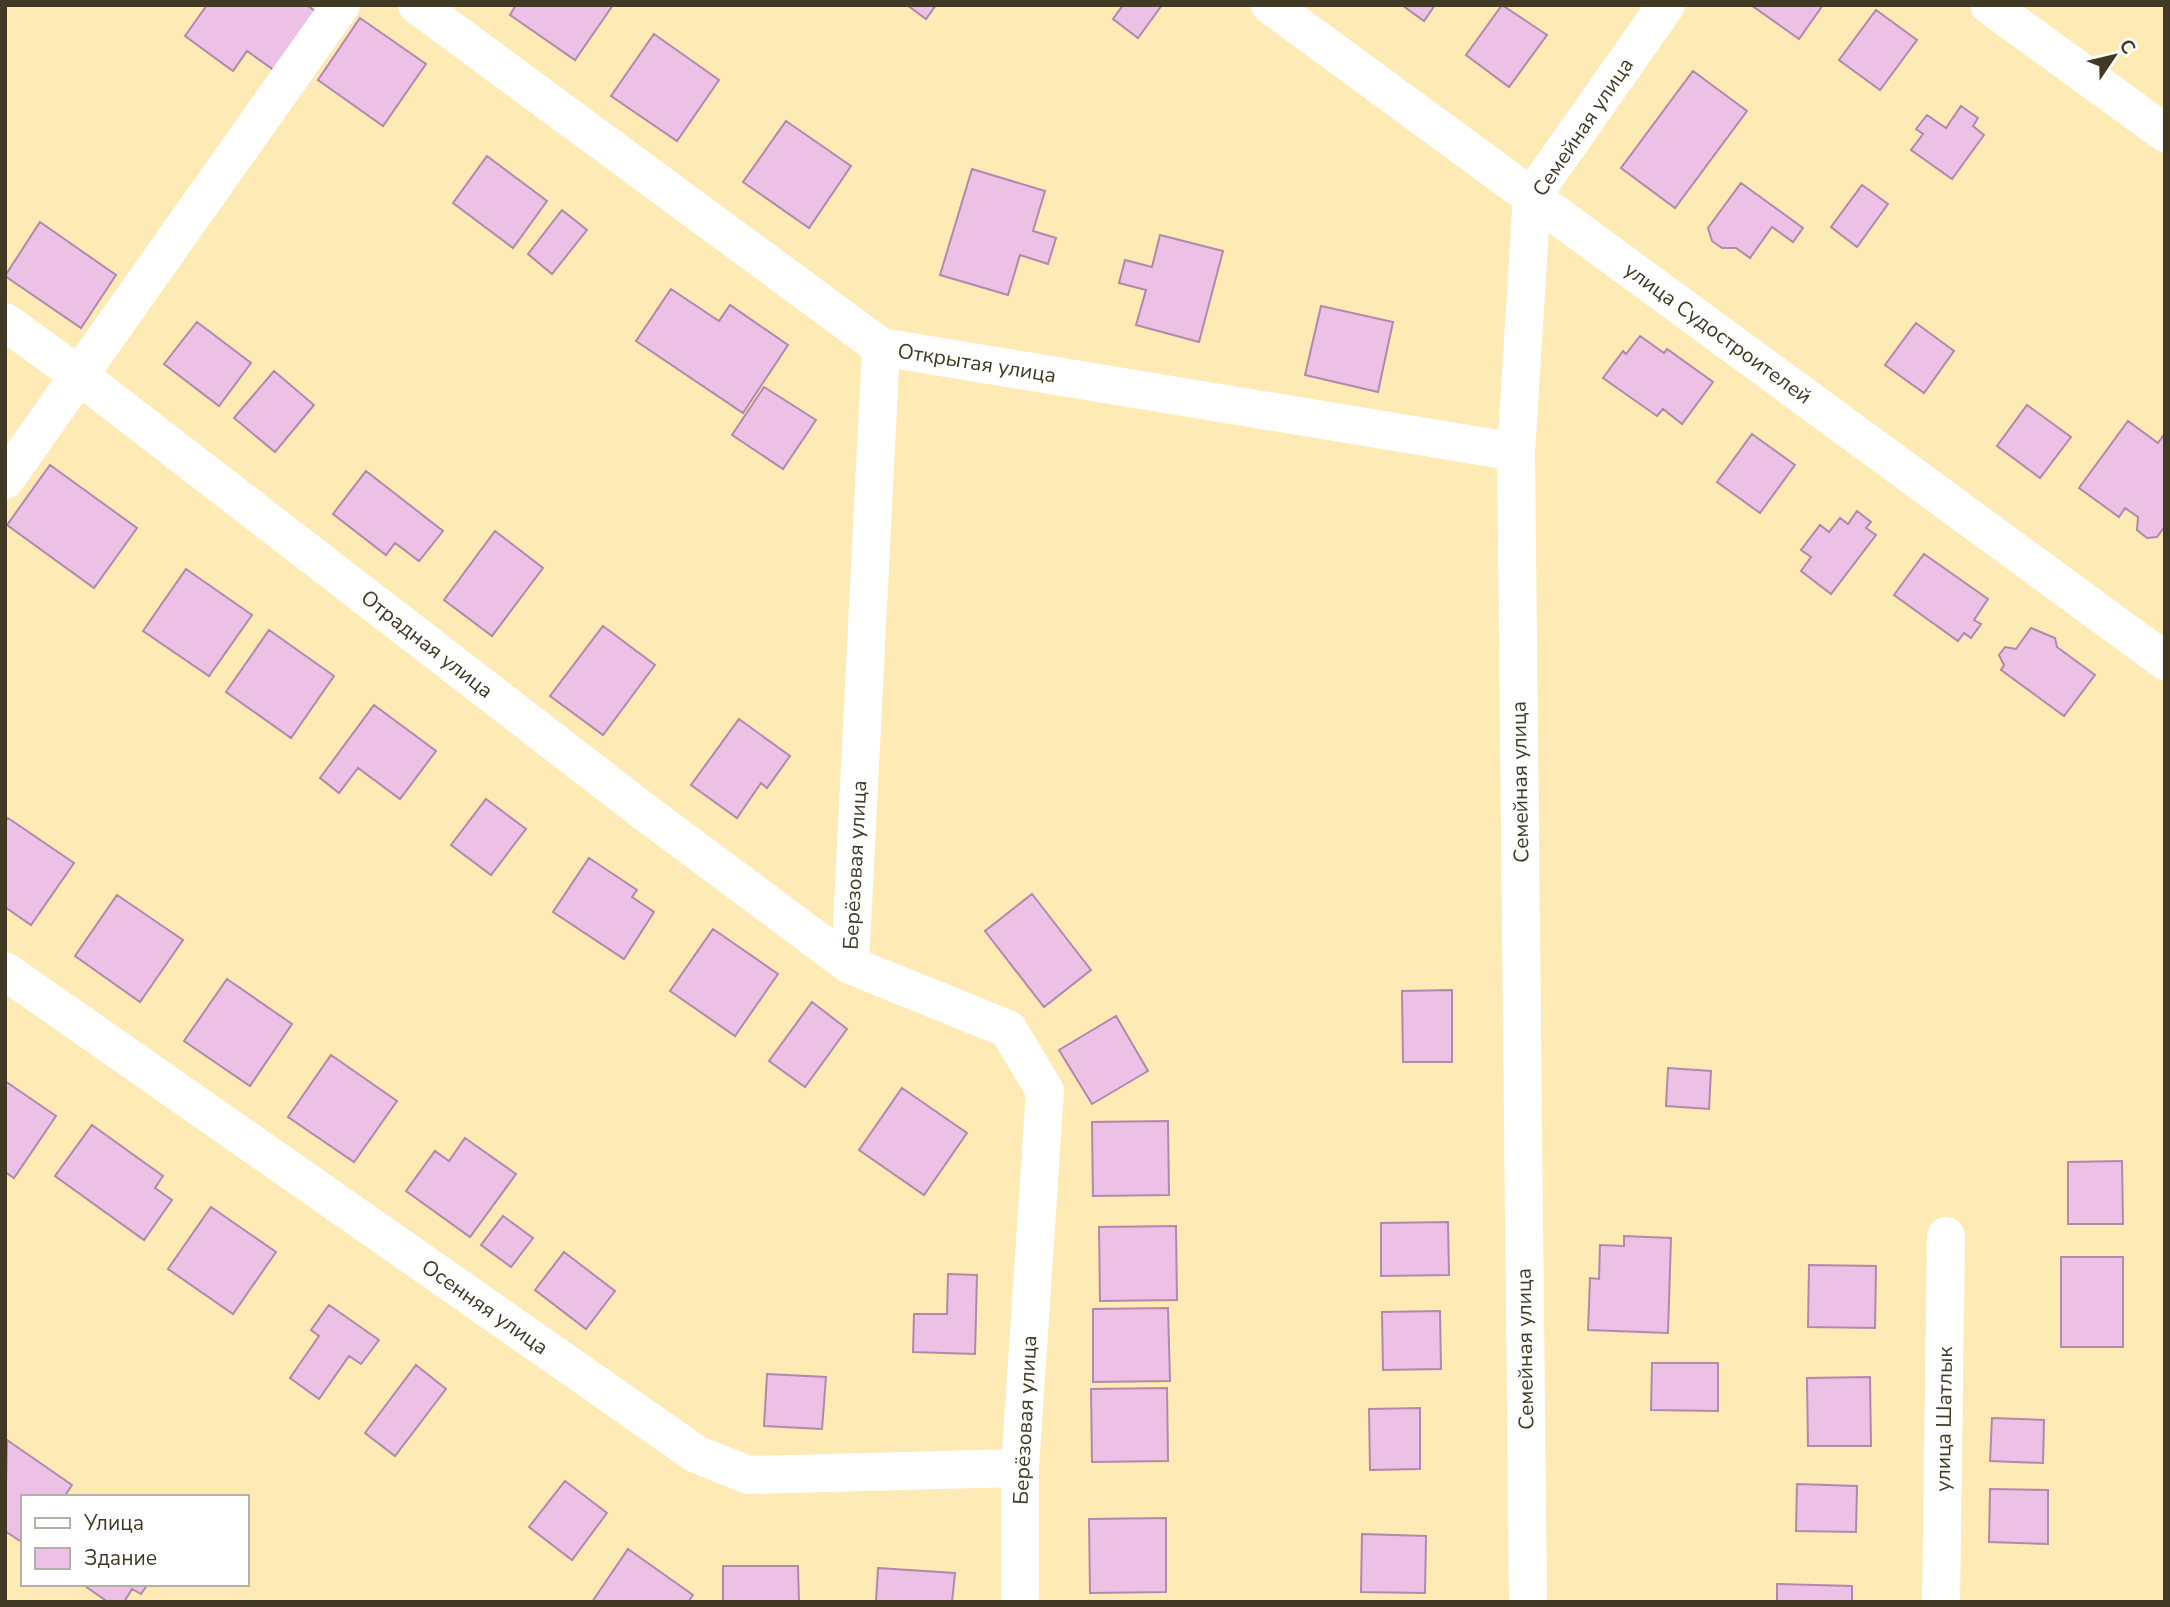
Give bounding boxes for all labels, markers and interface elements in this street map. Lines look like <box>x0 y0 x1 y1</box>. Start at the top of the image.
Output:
north arrow <box>2079 21 2149 91</box>
text: С <box>2113 34 2142 60</box>
street label: Семейная улица <box>1526 52 1640 202</box>
street label: улица Судостроителей <box>1619 256 1817 410</box>
street label: Открытая улица <box>896 337 1058 389</box>
street label: Отрадная улица <box>355 584 499 704</box>
street label: Семейная улица <box>1505 701 1535 863</box>
street label: Берёзовая улица <box>837 780 873 950</box>
street label: Осенняя улица <box>416 1253 554 1361</box>
street label: Семейная улица <box>1510 1268 1540 1430</box>
street label: Берёзовая улица <box>1007 1335 1043 1505</box>
street label: улица Шатлык <box>1929 1345 1959 1492</box>
legend <box>21 1495 248 1586</box>
text: Улица <box>83 1509 144 1537</box>
text: Здание <box>84 1544 157 1572</box>

